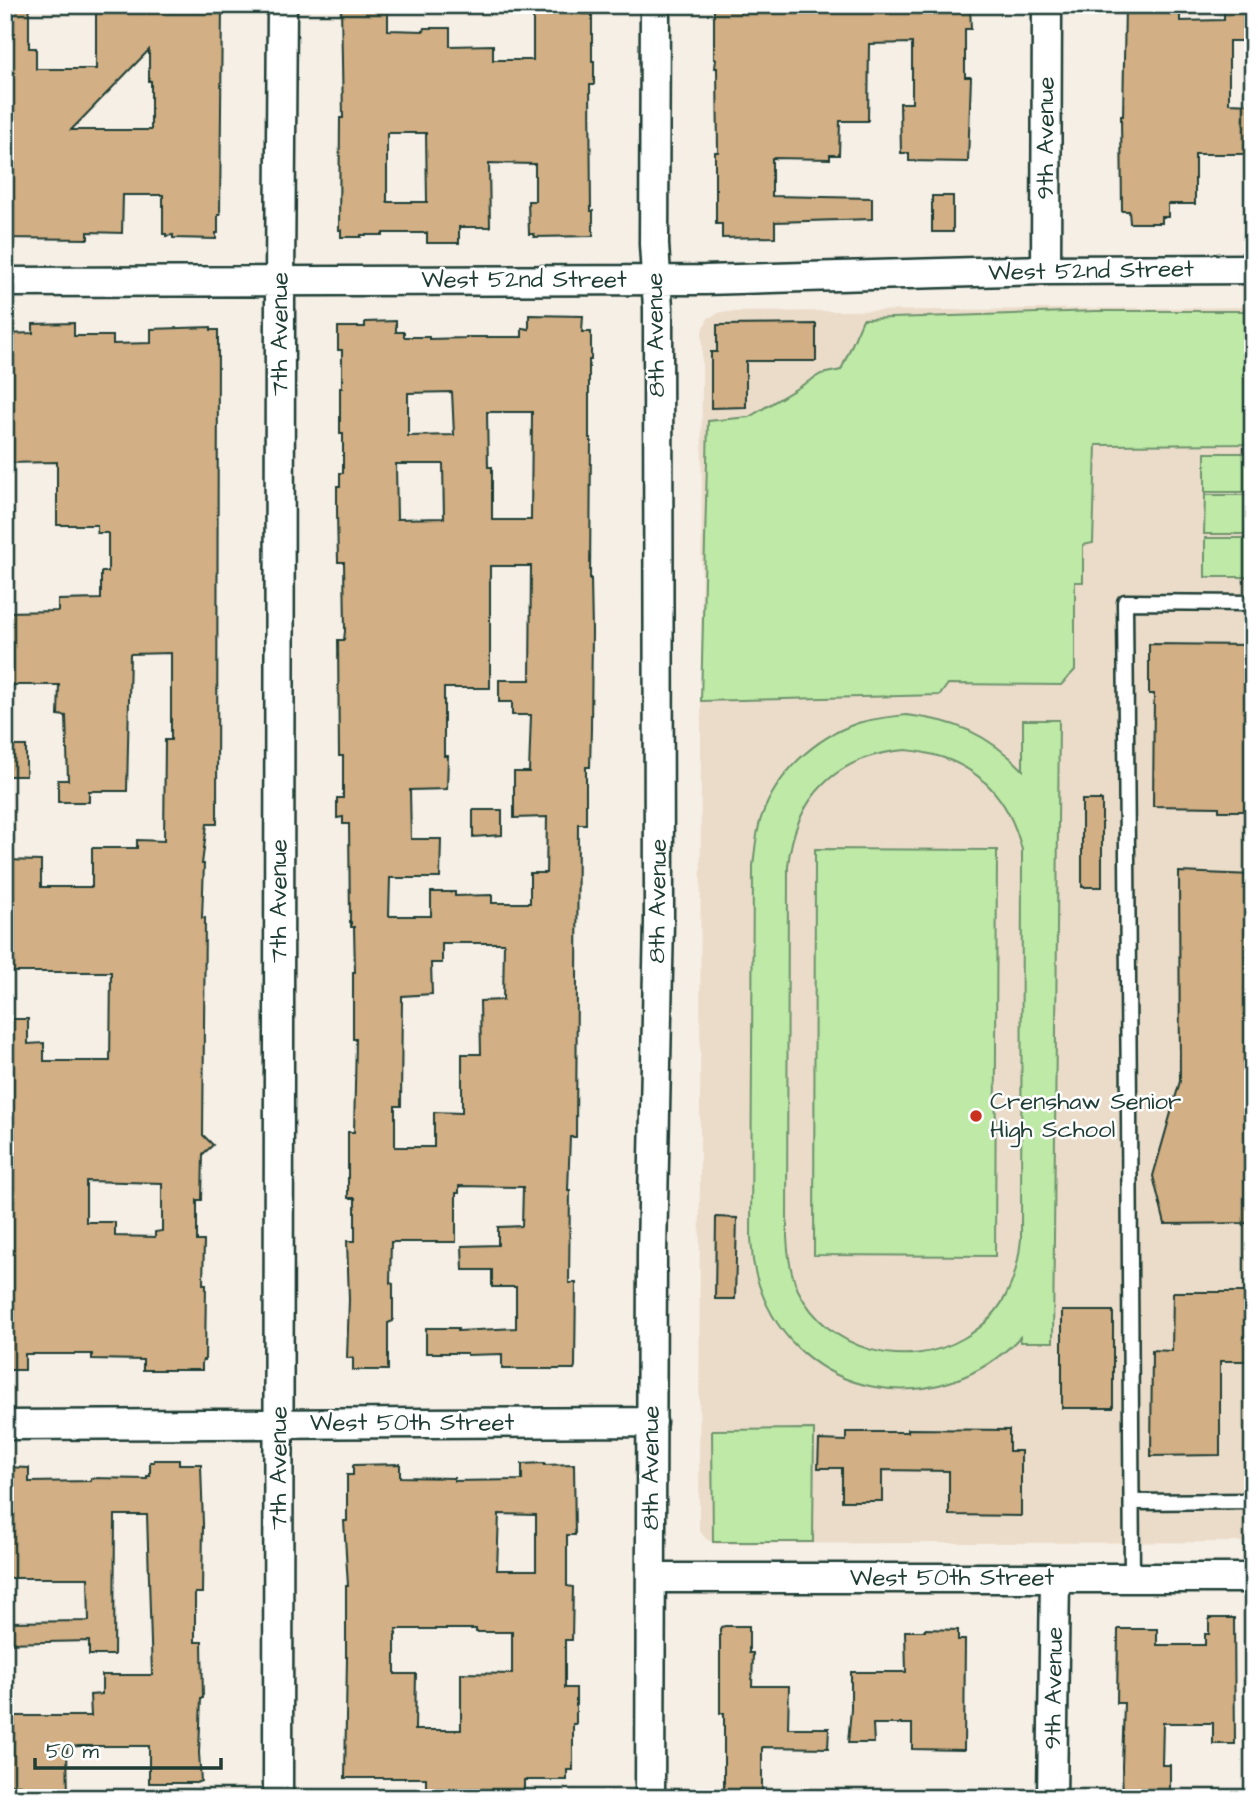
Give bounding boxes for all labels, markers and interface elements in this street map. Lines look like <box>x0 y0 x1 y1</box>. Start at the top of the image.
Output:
street label: 9th Avenue <box>1029 77 1063 199</box>
street label: West 52nd Street <box>988 252 1194 290</box>
street label: West 52nd Street <box>421 263 627 297</box>
street label: 7th Avenue <box>263 272 297 396</box>
street label: 8th Avenue <box>638 272 674 398</box>
street label: 8th Avenue <box>640 838 676 964</box>
street label: 7th Avenue <box>262 839 296 963</box>
place label: Crenshaw Senior High School <box>990 1085 1181 1148</box>
marker: Crenshaw Senior High School <box>968 1108 984 1124</box>
street label: 7th Avenue <box>262 1406 296 1530</box>
street label: West 50th Street <box>310 1406 514 1440</box>
street label: 8th Avenue <box>634 1406 668 1530</box>
street label: West 50th Street <box>850 1561 1054 1595</box>
street label: 9th Avenue <box>1036 1626 1072 1750</box>
scale bar <box>35 1726 220 1770</box>
text: 50 m <box>46 1737 100 1766</box>

